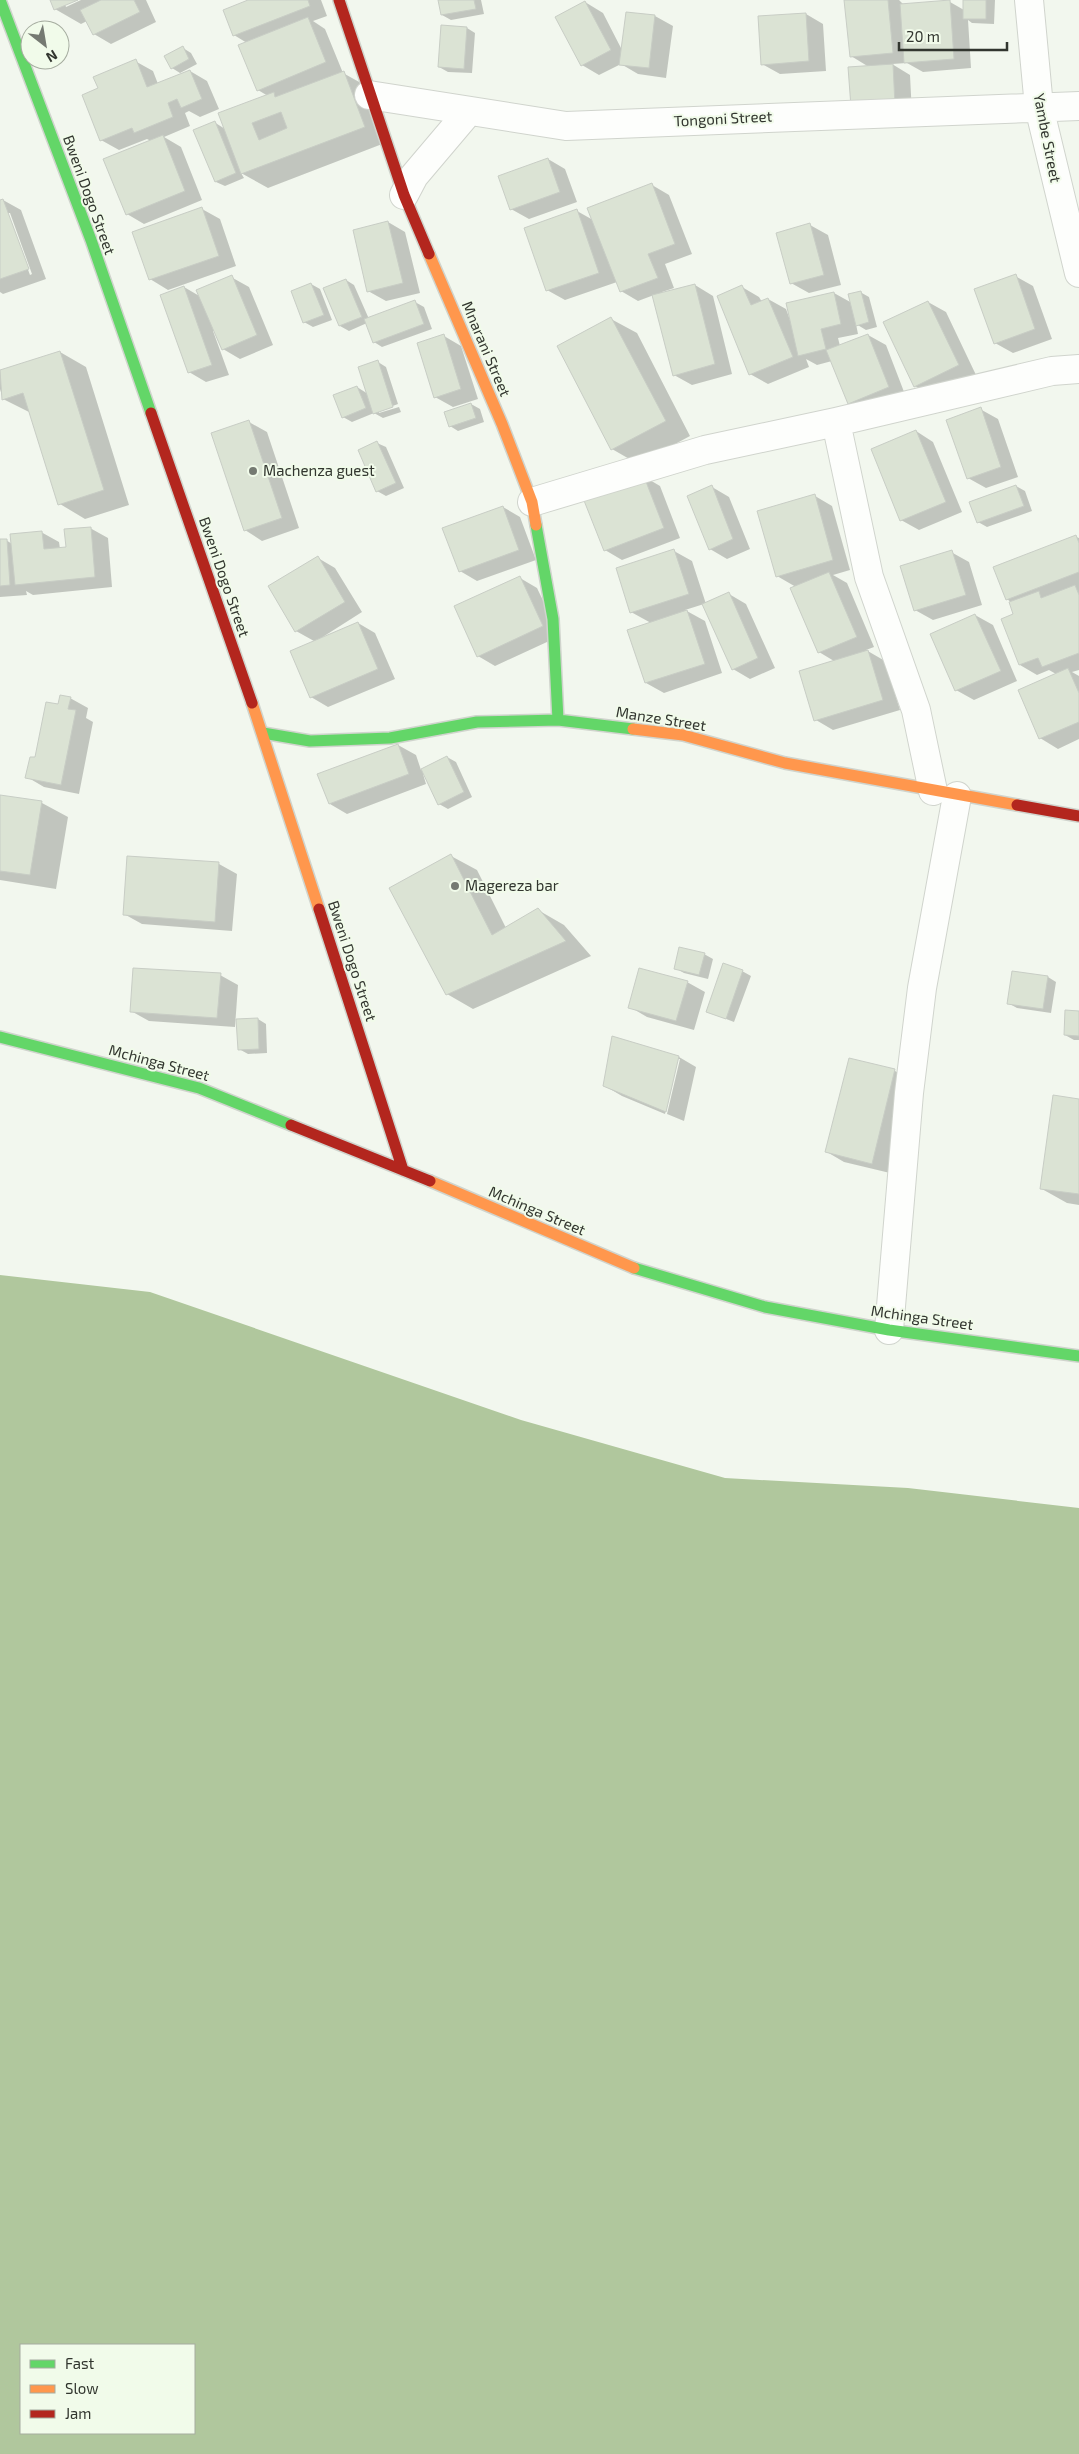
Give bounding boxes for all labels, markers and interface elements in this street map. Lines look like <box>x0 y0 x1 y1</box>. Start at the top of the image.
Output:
north arrow <box>20 20 70 70</box>
scale bar <box>899 20 1006 52</box>
text: 20 m <box>906 27 940 45</box>
text: N <box>43 47 61 66</box>
street label: Yambe Street <box>1030 92 1066 184</box>
street label: Tongoni Street <box>673 106 773 130</box>
street label: Bweni Dogo Street <box>60 132 120 257</box>
street label: Mnarani Street <box>459 298 515 399</box>
place label: Machenza guest <box>263 461 375 479</box>
marker: Machenza guest <box>247 465 259 477</box>
street label: Bweni Dogo Street <box>196 514 254 639</box>
street label: Manze Street <box>615 702 708 734</box>
place label: Magereza bar <box>465 876 559 894</box>
marker: Magereza bar <box>449 880 461 892</box>
street label: Bweni Dogo Street <box>325 898 381 1024</box>
street label: Mchinga Street <box>107 1040 212 1084</box>
street label: Mchinga Street <box>486 1182 589 1239</box>
street label: Mchinga Street <box>870 1301 975 1333</box>
legend <box>20 2344 195 2434</box>
text: Fast <box>65 2354 95 2372</box>
text: Slow <box>65 2379 99 2397</box>
text: Jam <box>65 2404 91 2422</box>

